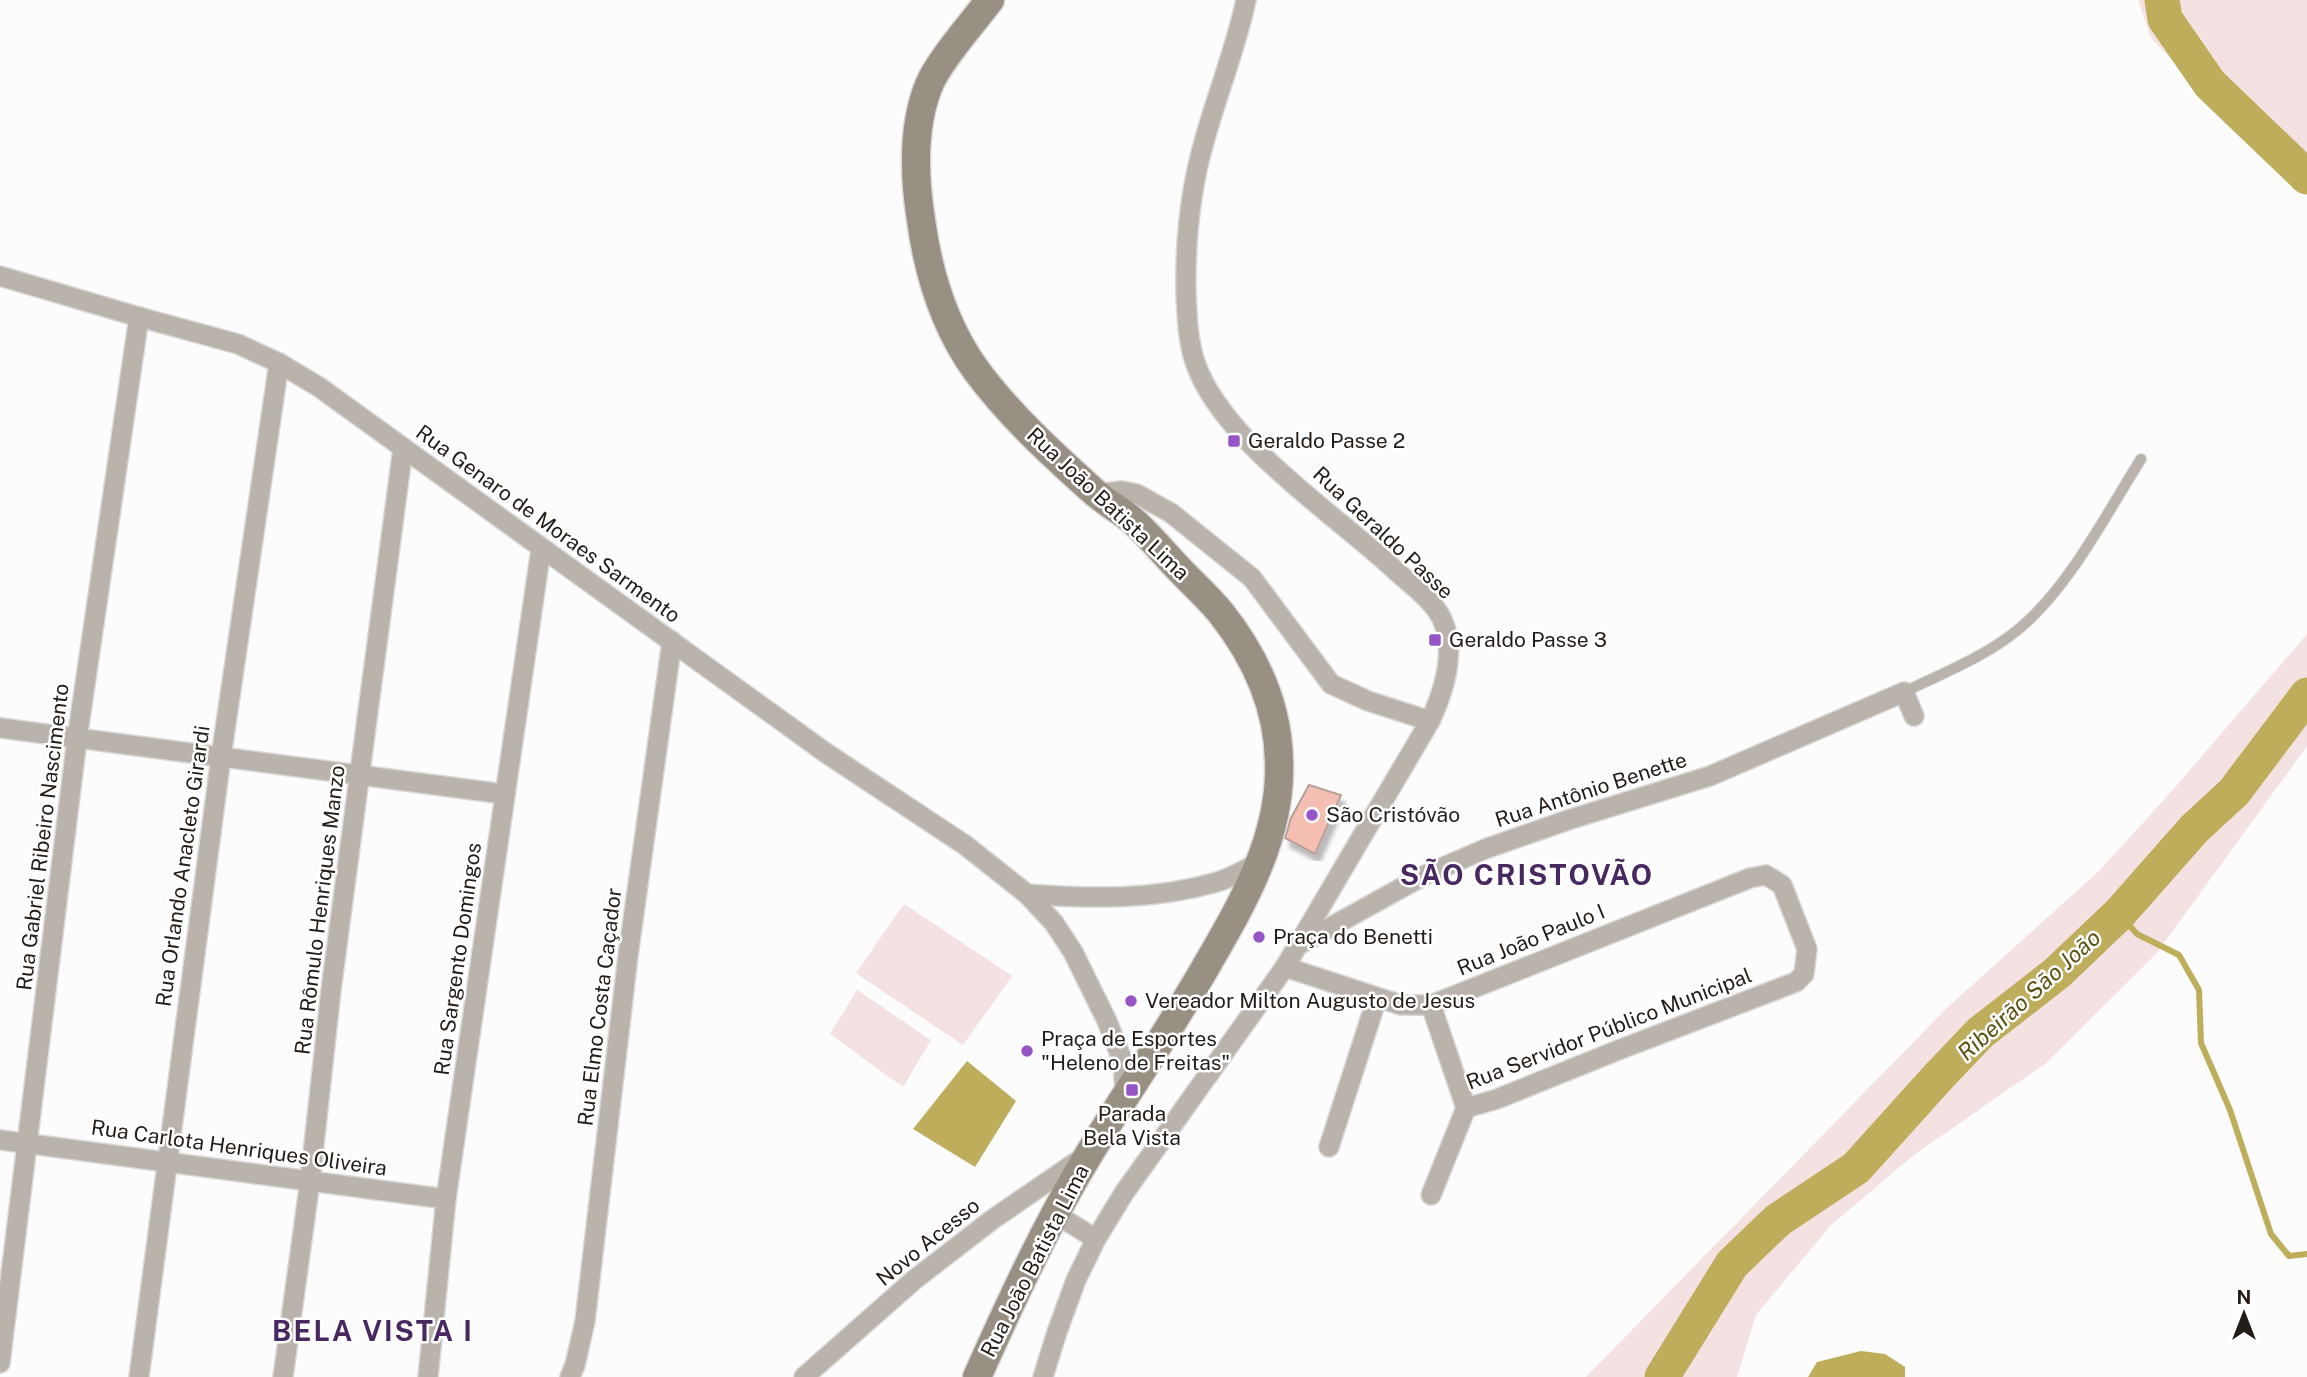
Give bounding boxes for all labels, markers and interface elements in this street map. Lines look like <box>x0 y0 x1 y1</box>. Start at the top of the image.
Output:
street label: Rua Genaro de Moraes Sarmento <box>411 419 685 628</box>
street label: Rua João Batista Lima <box>1022 422 1195 585</box>
place label: Geraldo Passe 2 <box>1248 428 1405 453</box>
marker: Geraldo Passe 2 <box>1226 433 1242 449</box>
street label: Rua Geraldo Passe <box>1308 461 1459 604</box>
place label: Geraldo Passe 3 <box>1449 627 1607 652</box>
marker: Geraldo Passe 3 <box>1427 632 1443 648</box>
street label: Rua Gabriel Ribeiro Nascimento <box>11 682 74 992</box>
street label: Rua Orlando Anacleto Girardi <box>150 724 215 1008</box>
street label: Rua Antônio Benette <box>1492 747 1690 832</box>
street label: Rua Rômulo Henriques Manzo <box>289 764 350 1056</box>
place label: São Cristóvão <box>1326 802 1460 827</box>
marker: São Cristóvão <box>1304 807 1320 823</box>
street label: Rua Sargento Domingos <box>429 841 486 1077</box>
district label: SÃO CRISTOVÃO <box>1400 858 1654 891</box>
street label: Rua Elmo Costa Caçador <box>572 886 627 1127</box>
street label: Rua João Paulo I <box>1453 899 1608 981</box>
water label: Ribeirão São João <box>1952 923 2106 1066</box>
place label: Praça do Benetti <box>1273 924 1433 949</box>
marker: Praça do Benetti <box>1251 929 1267 945</box>
street label: Rua Servidor Público Municipal <box>1462 962 1755 1095</box>
place label: Vereador Milton Augusto de Jesus <box>1145 988 1475 1013</box>
marker: Vereador Milton Augusto de Jesus <box>1123 993 1139 1009</box>
place label: Praça de Esportes "Heleno de Freitas" <box>1041 1026 1230 1075</box>
marker: Praça de Esportes "Heleno de Freitas" <box>1019 1043 1035 1059</box>
marker: Parada Bela Vista <box>1124 1082 1140 1098</box>
place label: Parada Bela Vista <box>1083 1101 1181 1150</box>
street label: Rua Carlota Henriques Oliveira <box>90 1114 389 1181</box>
street label: Rua João Batista Lima <box>975 1161 1094 1361</box>
street label: Novo Acesso <box>871 1192 984 1291</box>
north arrow <box>2209 1279 2279 1349</box>
text: N <box>2237 1286 2251 1308</box>
district label: BELA VISTA I <box>272 1314 474 1347</box>

